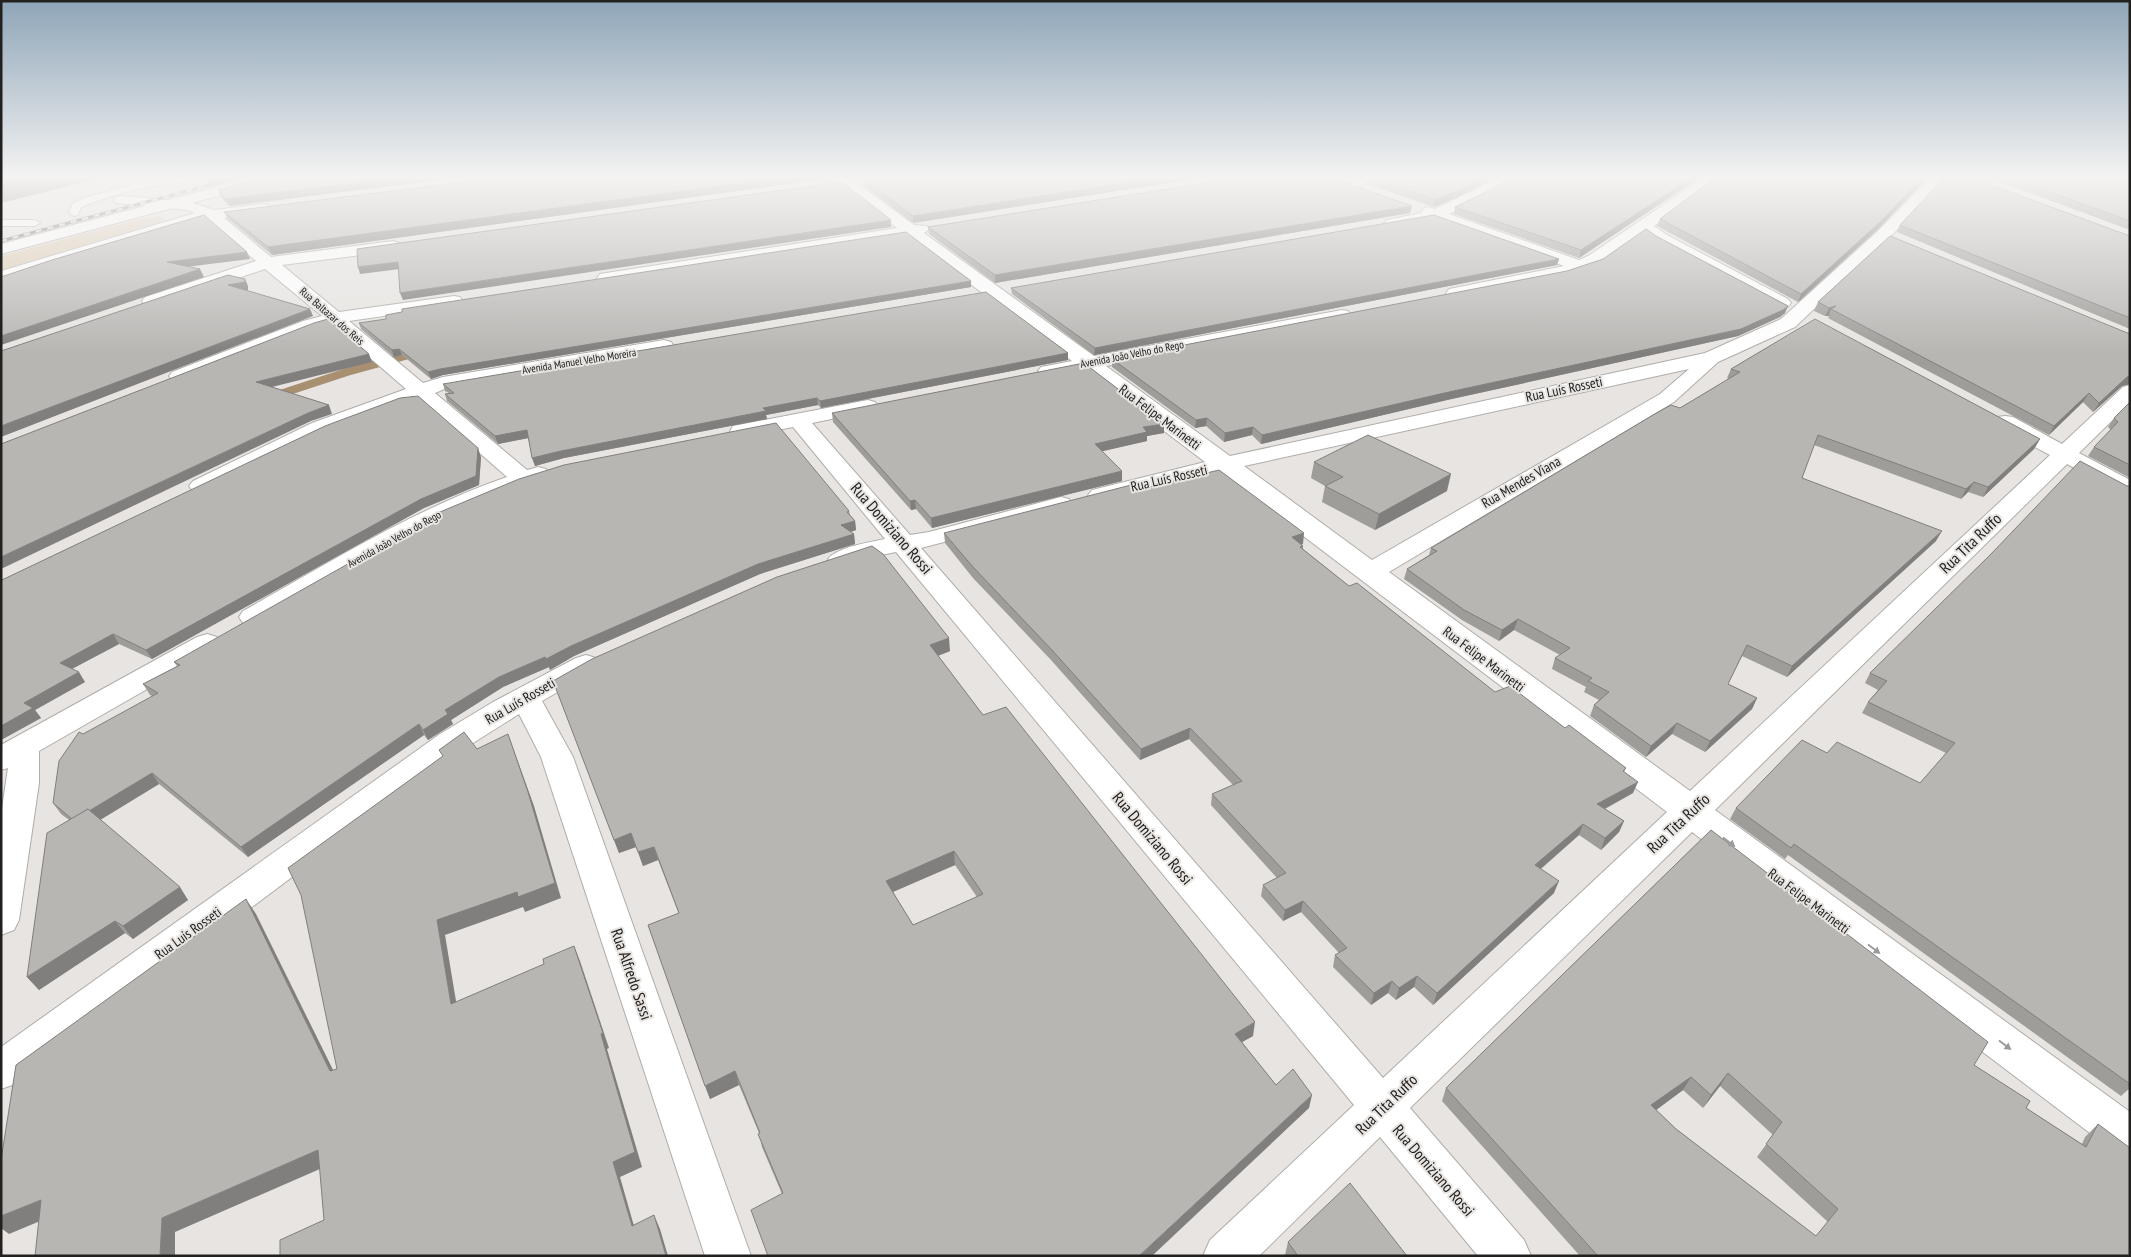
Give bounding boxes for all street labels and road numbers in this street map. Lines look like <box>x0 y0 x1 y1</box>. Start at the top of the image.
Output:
street label: Rua Baltazar dos Reis <box>297 284 367 348</box>
street label: Avenida João Velho do Rego <box>1079 337 1185 371</box>
street label: Avenida Manuel Velho Moreira <box>521 345 637 377</box>
street label: Rua Luís Rosseti <box>1524 372 1604 406</box>
street label: Rua Felipe Marinetti <box>1115 380 1205 454</box>
street label: Rua Mendes Viana <box>1478 452 1564 512</box>
street label: Rua Luís Rosseti <box>1129 460 1209 496</box>
street label: Rua Domiziano Rossi <box>847 478 937 578</box>
street label: Avenida João Velho do Rego <box>345 507 444 571</box>
street label: Rua Tita Ruffo <box>1935 508 2005 577</box>
street label: Rua Felipe Marinetti <box>1439 622 1529 696</box>
street label: Rua Luís Rosseti <box>482 674 558 728</box>
street label: Rua Domiziano Rossi <box>1108 788 1198 888</box>
street label: Rua Tita Ruffo <box>1642 789 1714 857</box>
street label: Rua Felipe Marinetti <box>1764 864 1854 938</box>
street label: Rua Luís Rosseti <box>151 903 225 963</box>
street label: Rua Alfredo Sassi <box>607 926 657 1022</box>
street label: Rua Tita Ruffo <box>1351 1069 1421 1138</box>
street label: Rua Domiziano Rossi <box>1389 1120 1479 1220</box>

